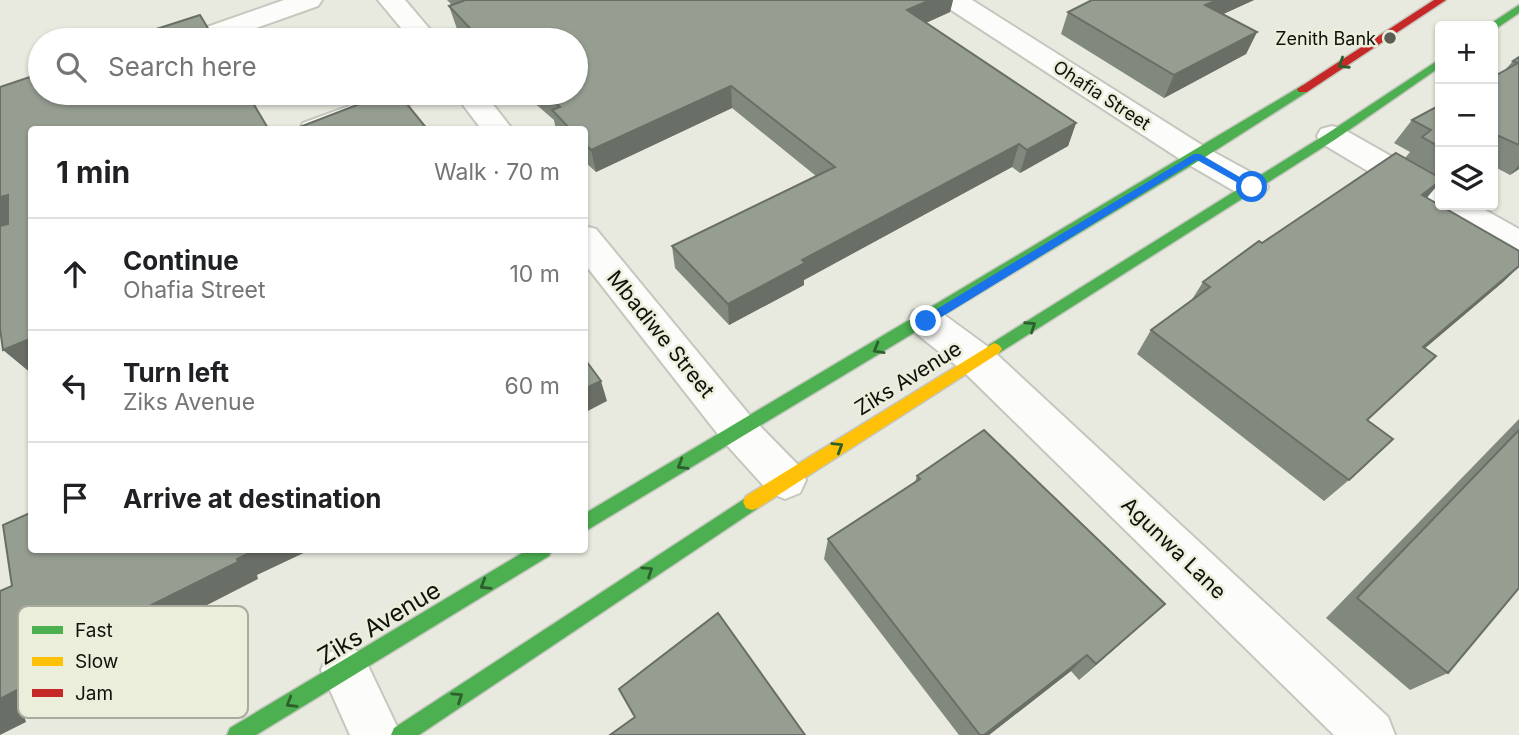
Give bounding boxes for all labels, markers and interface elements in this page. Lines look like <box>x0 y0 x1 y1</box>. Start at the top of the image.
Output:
map controls <box>1435 21 1498 210</box>
button: + <box>1435 21 1498 84</box>
search box <box>28 28 588 105</box>
place label: Zenith Bank <box>1275 28 1376 49</box>
marker: Zenith Bank <box>1382 30 1398 46</box>
icon: search <box>52 48 90 86</box>
text: Search here <box>108 51 257 82</box>
one-way arrow <box>1338 55 1351 68</box>
street label: Ohafia Street <box>1050 56 1155 134</box>
button: − <box>1435 84 1498 147</box>
button: layers <box>1435 147 1498 210</box>
text: 1 min <box>56 154 130 190</box>
text: Walk · 70 m <box>434 158 560 186</box>
route start <box>1236 171 1267 202</box>
text: Continue <box>123 245 239 276</box>
icon: ahead <box>56 255 94 293</box>
text: 10 m <box>510 260 560 288</box>
street label: Mbadiwe Street <box>602 266 720 403</box>
text: Ohafia Street <box>123 276 265 304</box>
route end <box>910 305 941 336</box>
one-way arrow <box>1023 322 1036 334</box>
street label: Ziks Avenue <box>850 335 966 421</box>
one-way arrow <box>872 341 885 354</box>
text: Turn left <box>123 357 229 388</box>
icon: left <box>56 367 94 405</box>
text: 60 m <box>505 372 560 400</box>
text: Ziks Avenue <box>123 388 255 416</box>
one-way arrow <box>831 442 844 455</box>
one-way arrow <box>676 457 689 470</box>
icon: arrive <box>56 479 94 517</box>
text: Arrive at destination <box>123 483 382 514</box>
street label: Agunwa Lane <box>1117 492 1231 604</box>
one-way arrow <box>640 567 653 580</box>
street label: Ziks Avenue <box>312 575 446 671</box>
one-way arrow <box>480 577 493 590</box>
legend <box>18 606 248 718</box>
text: Fast <box>75 619 113 642</box>
text: Slow <box>75 650 118 673</box>
text: Jam <box>75 682 113 705</box>
one-way arrow <box>451 692 464 705</box>
one-way arrow <box>285 695 298 708</box>

